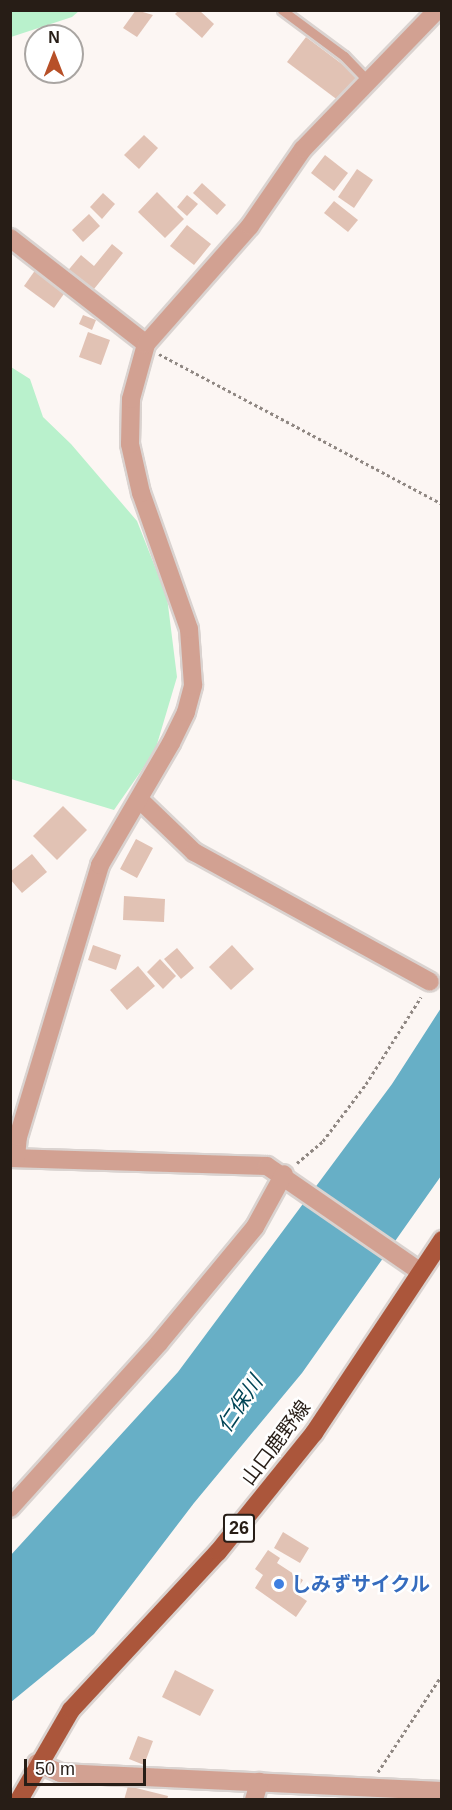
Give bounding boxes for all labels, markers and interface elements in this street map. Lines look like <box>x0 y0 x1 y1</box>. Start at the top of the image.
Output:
north arrow <box>24 24 84 84</box>
text: N <box>48 29 60 46</box>
water label: 仁保川 <box>212 1371 268 1437</box>
street label: 山口鹿野線 <box>236 1396 316 1490</box>
road number: 26 <box>222 1513 256 1543</box>
place label: しみずサイクル <box>291 1572 431 1596</box>
marker: しみずサイクル <box>272 1577 286 1591</box>
scale bar <box>27 1747 148 1785</box>
text: 50 m <box>35 1759 75 1779</box>

